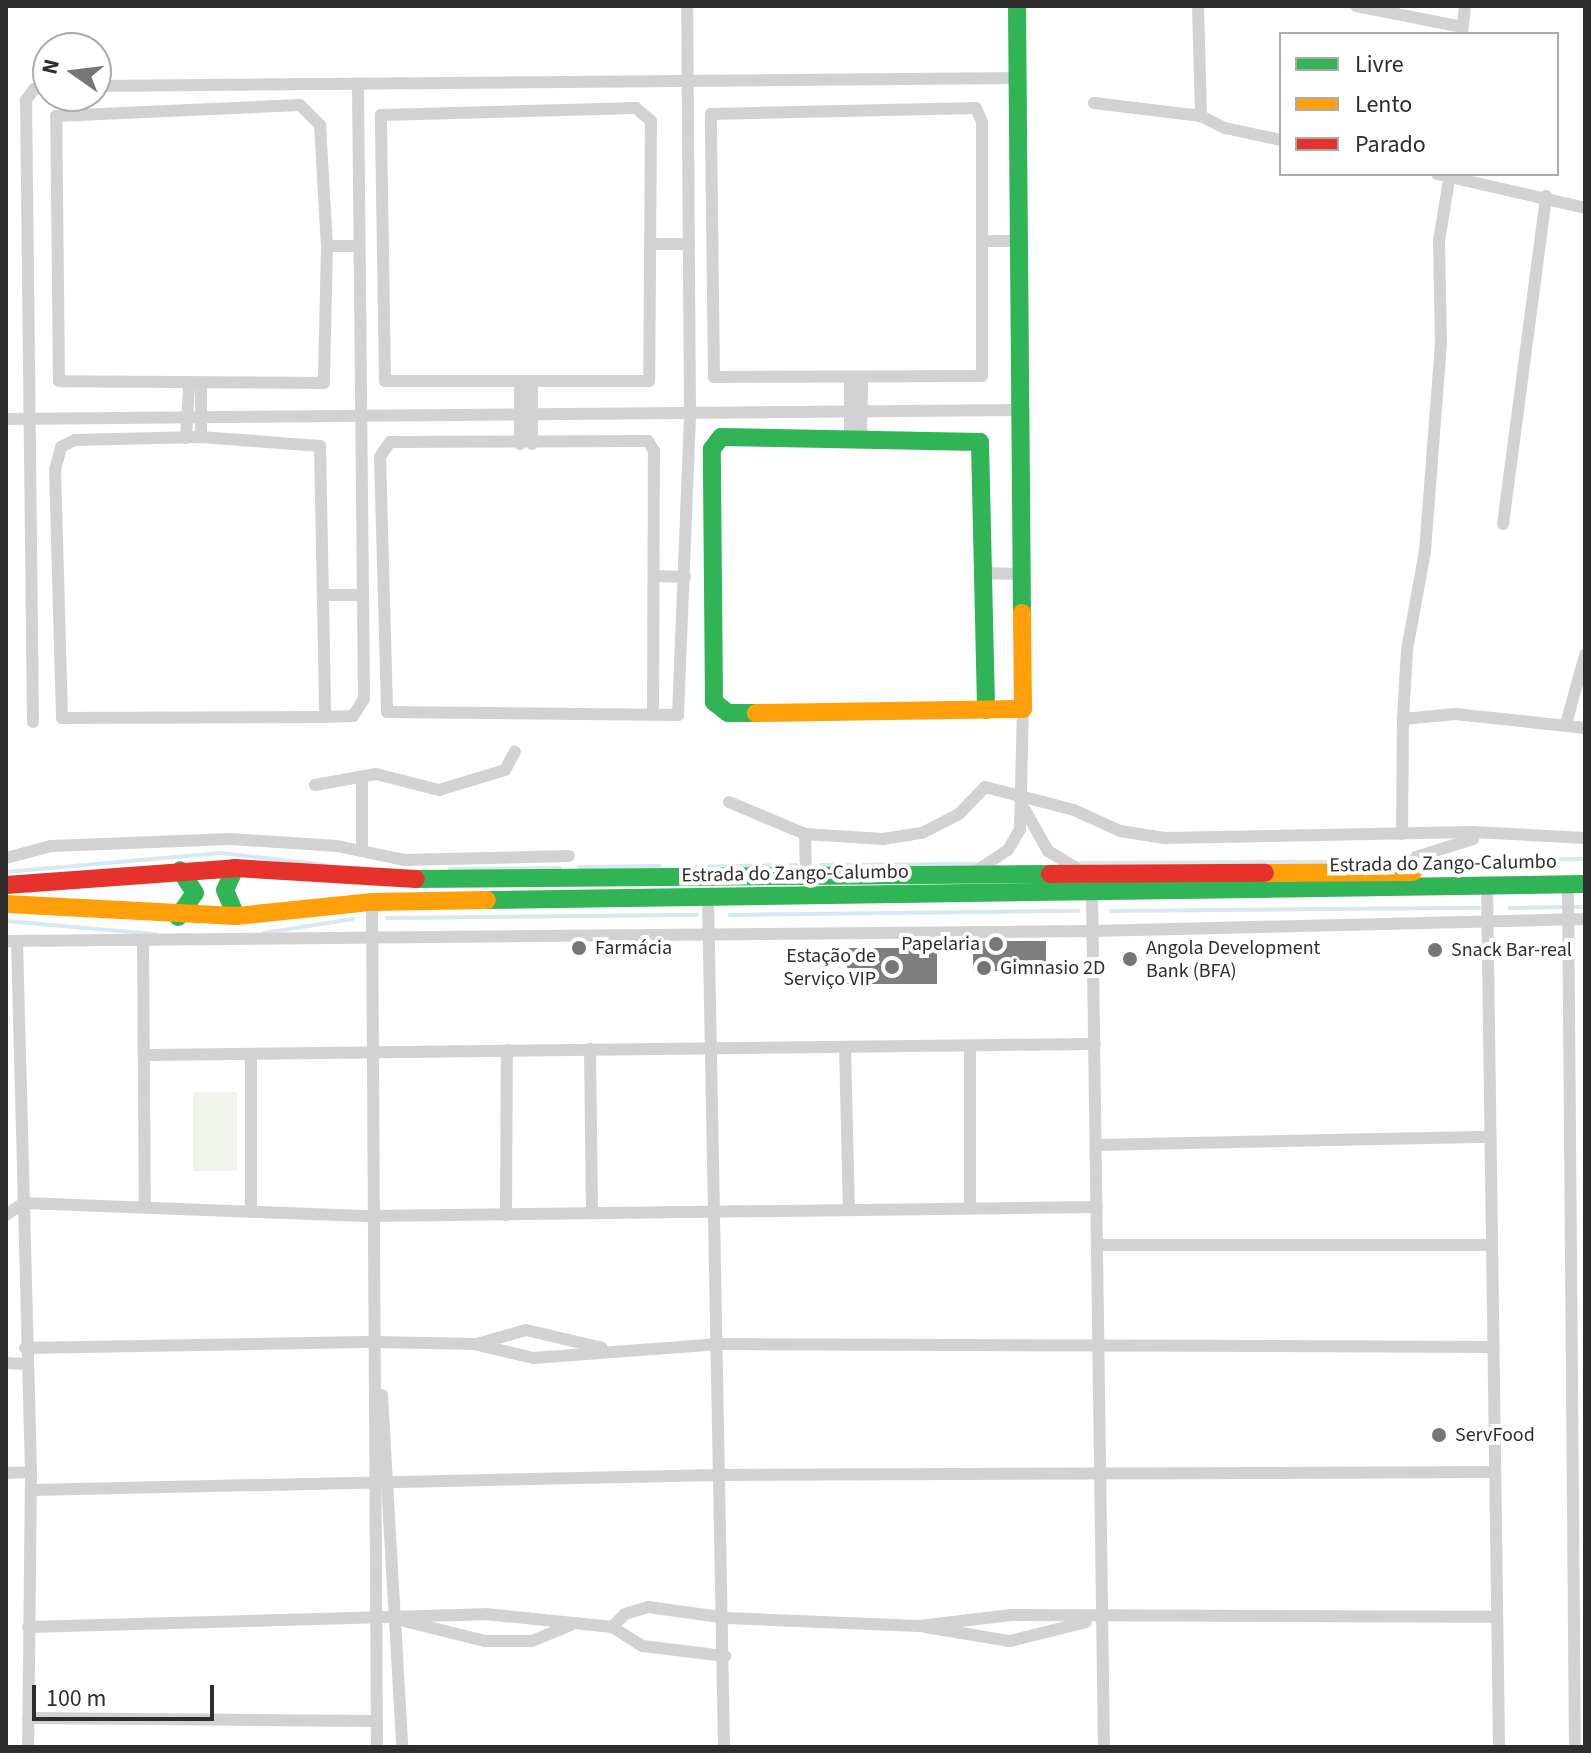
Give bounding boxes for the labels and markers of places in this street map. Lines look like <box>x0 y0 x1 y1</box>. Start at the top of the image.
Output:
place label: Papelaria <box>901 932 980 956</box>
marker: Papelaria <box>987 935 1005 953</box>
place label: Farmácia <box>595 936 672 960</box>
place label: Angola Development Bank (BFA) <box>1146 936 1320 983</box>
place label: Snack Bar-real <box>1451 938 1572 962</box>
marker: Farmácia <box>570 939 588 957</box>
marker: Snack Bar-real <box>1426 941 1444 959</box>
place label: Estação de Serviço VIP <box>783 944 876 991</box>
marker: Angola Development Bank (BFA) <box>1121 950 1139 968</box>
place label: Gimnasio 2D <box>1000 956 1105 980</box>
marker: Estação de Serviço VIP <box>883 958 901 976</box>
marker: Gimnasio 2D <box>975 959 993 977</box>
place label: ServFood <box>1455 1423 1535 1447</box>
marker: ServFood <box>1430 1426 1448 1444</box>

